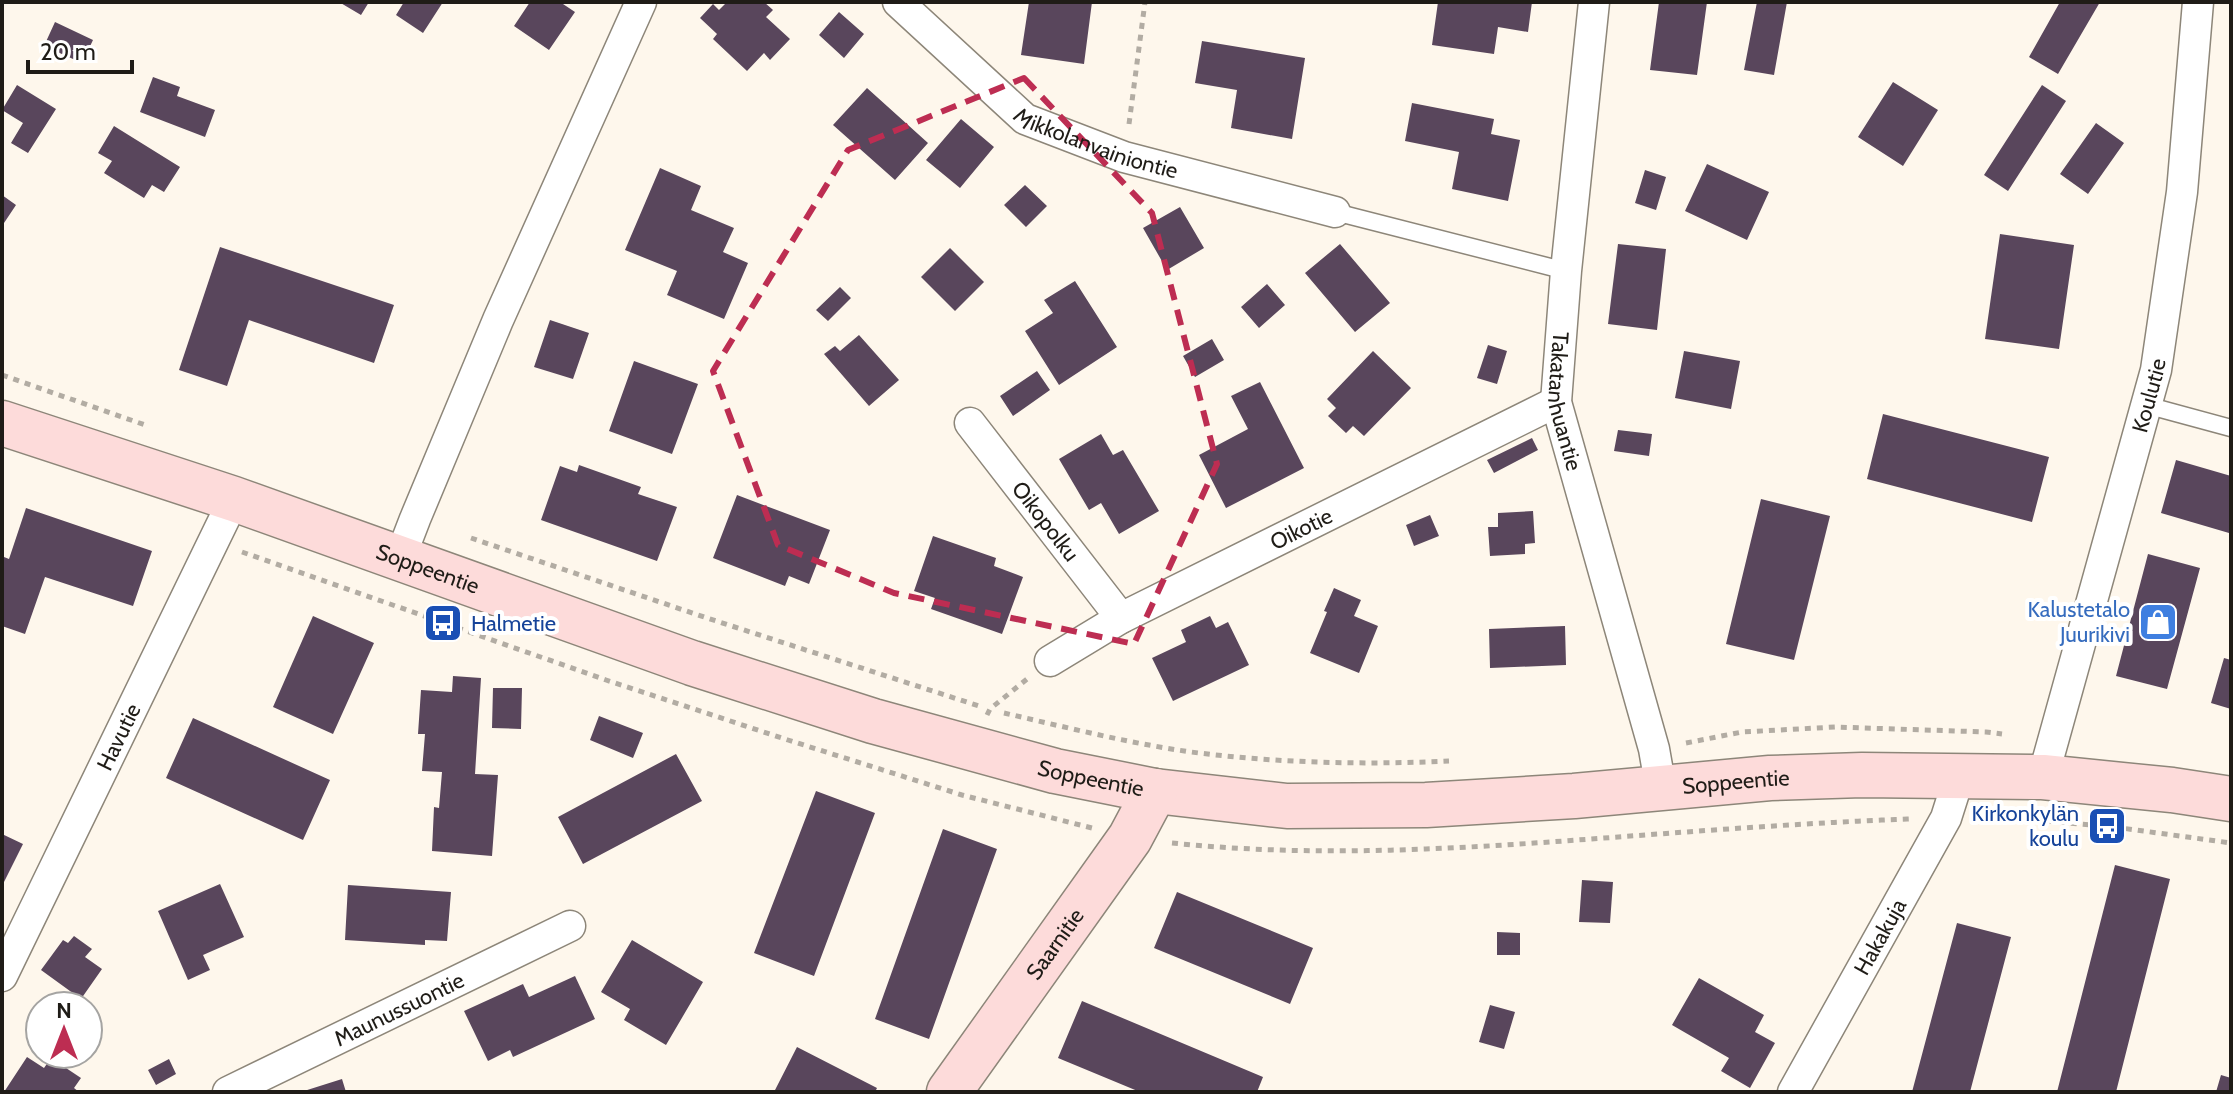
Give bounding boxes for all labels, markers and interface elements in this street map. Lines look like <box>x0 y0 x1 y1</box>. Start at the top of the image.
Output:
scale bar <box>28 24 132 74</box>
text: 20 m <box>40 37 96 66</box>
street label: Mikkolanvainiontie <box>1008 102 1181 184</box>
street label: Takatanhuantie <box>1542 331 1588 474</box>
street label: Koulutie <box>2126 357 2171 436</box>
street label: Oikopolku <box>1006 476 1085 567</box>
street label: Oikotie <box>1266 502 1337 556</box>
street label: Soppeentie <box>372 538 483 600</box>
place label: Kalustetalo Juurikivi <box>2027 596 2130 648</box>
shop icon: Kalustetalo Juurikivi <box>2137 601 2179 643</box>
bus stop icon: Halmetie <box>422 602 464 644</box>
place label: Halmetie <box>471 610 556 637</box>
street label: Havutie <box>91 699 147 775</box>
street label: Soppeentie <box>1035 754 1146 802</box>
street label: Soppeentie <box>1681 764 1790 800</box>
place label: Kirkonkylän koulu <box>1972 800 2079 852</box>
bus stop icon: Kirkonkylän koulu <box>2086 805 2128 847</box>
street label: Hakakuja <box>1848 894 1912 980</box>
street label: Saarnitie <box>1020 903 1090 985</box>
street label: Maunussuontie <box>330 967 468 1052</box>
north arrow <box>24 990 104 1070</box>
text: N <box>56 997 72 1024</box>

